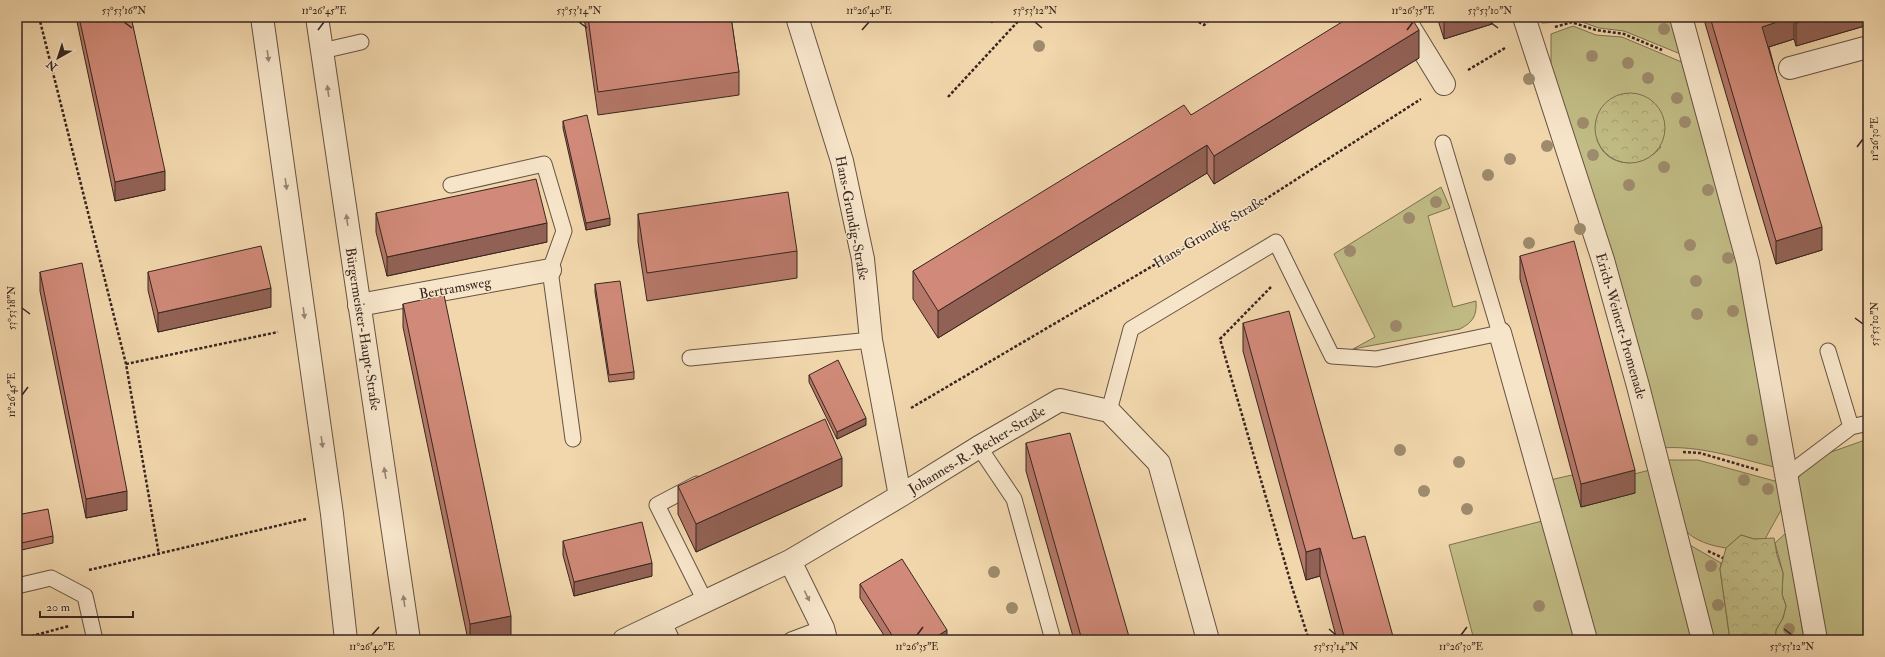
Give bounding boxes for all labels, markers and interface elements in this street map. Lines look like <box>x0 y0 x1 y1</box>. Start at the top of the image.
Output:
text: 53°53'16"N <box>102 5 146 17</box>
text: 11°26'45"E <box>302 5 346 17</box>
text: 53°53'14"N <box>557 5 601 17</box>
text: 11°26'40"E <box>846 5 892 17</box>
text: 53°53'12"N <box>1013 5 1057 17</box>
text: 11°26'35"E <box>1391 5 1435 17</box>
text: 53°53'10"N <box>1468 5 1512 17</box>
north arrow <box>38 38 78 78</box>
one-way arrow <box>265 50 271 62</box>
text: N <box>43 57 61 74</box>
one-way arrow <box>325 85 331 97</box>
text: 11°26'30"E <box>1869 117 1881 161</box>
street label: Hans-Grundig-Straße <box>832 154 872 282</box>
one-way arrow <box>283 178 289 190</box>
street label: Hans-Grundig-Straße <box>1150 192 1268 272</box>
one-way arrow <box>344 214 350 226</box>
street label: Bürgermeister-Haupt-Straße <box>341 246 384 412</box>
street label: Erich-Weinert-Promenade <box>1592 251 1650 401</box>
street label: Bertramsweg <box>418 273 493 303</box>
text: 53°53'18"N <box>6 286 18 330</box>
text: 53°53'10"N <box>1869 302 1881 346</box>
one-way arrow <box>301 307 307 319</box>
text: 11°26'45"E <box>6 373 18 417</box>
street label: Johannes-R.-Becher-Straße <box>905 402 1049 498</box>
one-way arrow <box>319 436 325 448</box>
one-way arrow <box>382 467 388 479</box>
one-way arrow <box>804 590 810 602</box>
scale bar <box>40 593 133 619</box>
one-way arrow <box>401 595 407 607</box>
text: 20 m <box>46 600 71 615</box>
text: 11°26'40"E <box>349 641 395 653</box>
text: 11°26'35"E <box>895 641 939 653</box>
text: 53°53'14"N <box>1314 641 1358 653</box>
text: 11°26'30"E <box>1439 641 1483 653</box>
text: 53°53'12"N <box>1770 641 1814 653</box>

